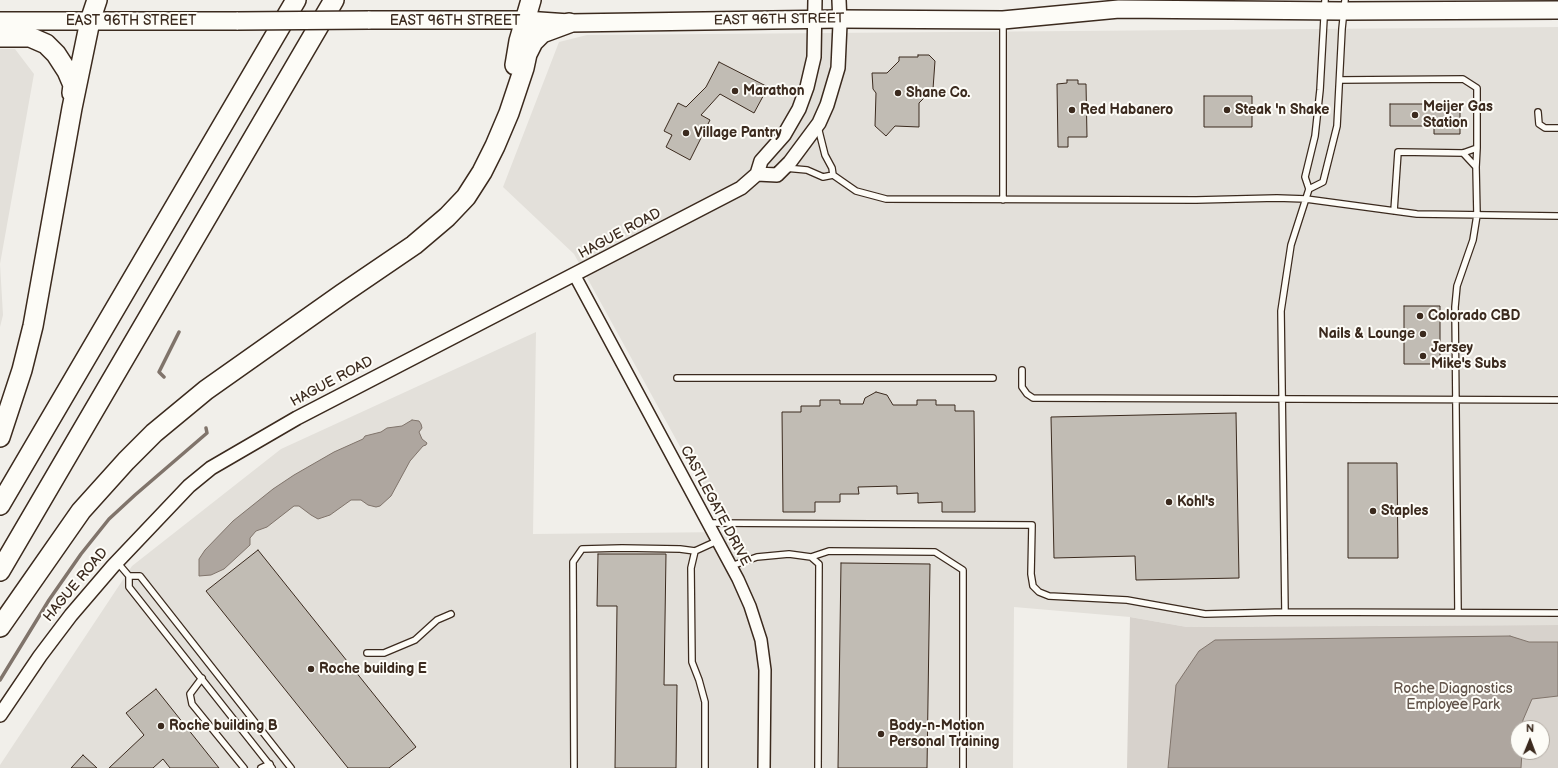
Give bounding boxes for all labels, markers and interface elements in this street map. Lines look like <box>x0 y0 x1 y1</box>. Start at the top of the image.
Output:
street label: EAST 96TH STREET <box>714 10 844 30</box>
street label: EAST 96TH STREET <box>66 13 196 29</box>
street label: EAST 96TH STREET <box>390 13 520 29</box>
place label: Marathon <box>743 83 805 99</box>
place label: Shane Co. <box>906 85 970 101</box>
marker: Marathon <box>730 86 740 96</box>
marker: Shane Co. <box>893 88 903 98</box>
place label: Meijer Gas Station <box>1423 99 1493 132</box>
place label: Red Habanero <box>1080 102 1173 118</box>
place label: Steak 'n Shake <box>1235 102 1329 118</box>
marker: Red Habanero <box>1067 105 1077 115</box>
marker: Steak 'n Shake <box>1222 105 1232 115</box>
marker: Meijer Gas Station <box>1410 110 1420 120</box>
place label: Village Pantry <box>694 125 782 141</box>
marker: Village Pantry <box>681 128 691 138</box>
street label: HAGUE ROAD <box>576 205 664 263</box>
place label: Colorado CBD <box>1428 308 1520 324</box>
marker: Colorado CBD <box>1415 311 1425 321</box>
place label: Nails & Lounge <box>1318 326 1415 342</box>
marker: Nails & Lounge <box>1418 329 1428 339</box>
place label: Jersey Mike's Subs <box>1431 340 1506 372</box>
marker: Jersey Mike's Subs <box>1418 351 1428 361</box>
street label: HAGUE ROAD <box>288 353 376 411</box>
street label: CASTLEGATE DRIVE <box>676 443 754 569</box>
place label: Kohl's <box>1177 494 1215 510</box>
marker: Kohl's <box>1164 497 1174 507</box>
place label: Staples <box>1381 503 1428 519</box>
marker: Staples <box>1368 506 1378 516</box>
street label: HAGUE ROAD <box>40 545 112 625</box>
place label: Roche building E <box>319 661 427 677</box>
marker: Roche building E <box>306 664 316 674</box>
park label: Roche Diagnostics Employee Park <box>1393 681 1513 714</box>
place label: Roche building B <box>169 718 278 734</box>
place label: Body-n-Motion Personal Training <box>889 718 1000 750</box>
north arrow <box>1510 720 1550 760</box>
marker: Roche building B <box>156 721 166 731</box>
text: N <box>1526 722 1534 735</box>
marker: Body-n-Motion Personal Training <box>876 729 886 739</box>

